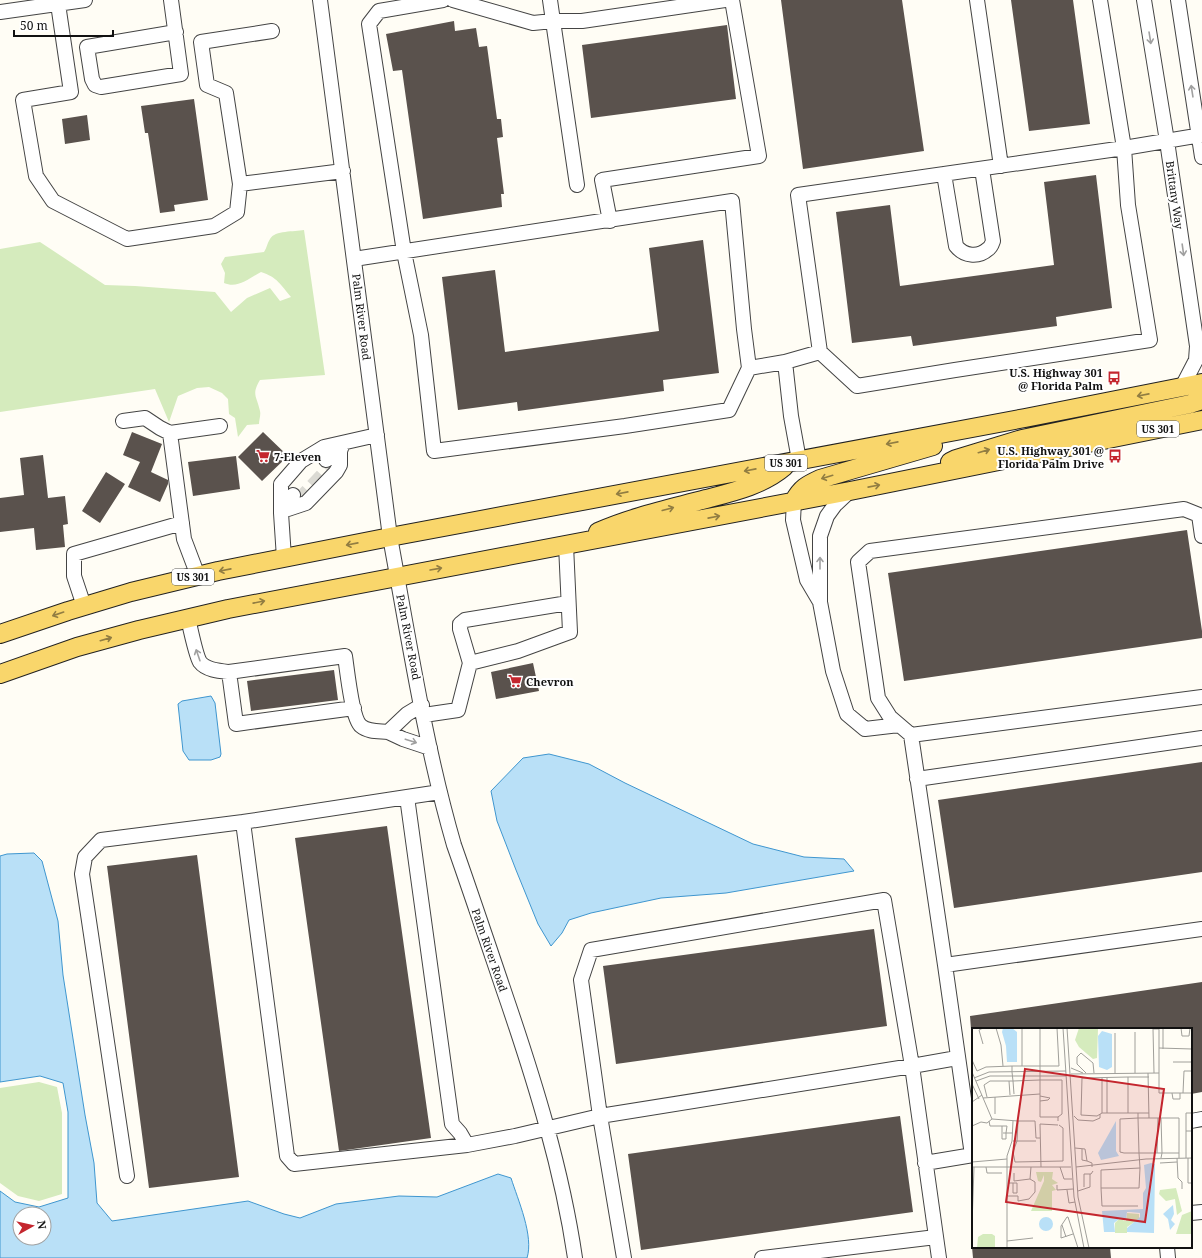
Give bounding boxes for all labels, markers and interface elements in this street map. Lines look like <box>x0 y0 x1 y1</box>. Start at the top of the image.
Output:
scale bar <box>14 12 113 38</box>
text: 50 m <box>20 17 48 34</box>
one-way arrow <box>1147 32 1155 45</box>
one-way arrow <box>1188 85 1196 98</box>
street label: Brittany Way <box>1163 160 1187 231</box>
one-way arrow <box>1179 243 1187 256</box>
street label: Palm River Road <box>349 273 375 361</box>
place label: U.S. Highway 301 @ Florida Palm <box>1009 365 1103 393</box>
bus stop icon: U.S. Highway 301 @ Florida Palm <box>1106 370 1122 386</box>
one-way arrow <box>1137 391 1150 399</box>
road number: US 301 <box>1137 421 1179 437</box>
one-way arrow <box>886 439 899 447</box>
place label: U.S. Highway 301 @ Florida Palm Drive <box>997 443 1104 471</box>
one-way arrow <box>977 447 990 454</box>
supermarket icon: 7-Eleven <box>255 448 271 464</box>
bus stop icon: U.S. Highway 301 @ Florida Palm Drive <box>1107 448 1123 464</box>
place label: 7-Eleven <box>274 449 322 464</box>
road number: US 301 <box>765 455 807 471</box>
one-way arrow <box>744 466 757 474</box>
one-way arrow <box>821 474 834 481</box>
one-way arrow <box>867 482 880 490</box>
one-way arrow <box>616 490 629 498</box>
one-way arrow <box>662 505 675 512</box>
one-way arrow <box>707 512 720 520</box>
one-way arrow <box>346 541 359 549</box>
one-way arrow <box>816 557 824 570</box>
one-way arrow <box>429 565 442 573</box>
one-way arrow <box>218 567 231 575</box>
road number: US 301 <box>172 569 214 585</box>
street label: Palm River Road <box>393 593 425 681</box>
one-way arrow <box>253 598 266 606</box>
one-way arrow <box>52 611 65 618</box>
one-way arrow <box>99 635 112 642</box>
one-way arrow <box>194 649 201 662</box>
supermarket icon: Chevron <box>507 673 523 689</box>
place label: Chevron <box>526 674 574 689</box>
one-way arrow <box>404 738 417 745</box>
street label: Palm River Road <box>469 906 511 994</box>
inset map <box>972 1028 1192 1248</box>
north arrow <box>12 1206 52 1246</box>
text: N <box>34 1219 50 1230</box>

